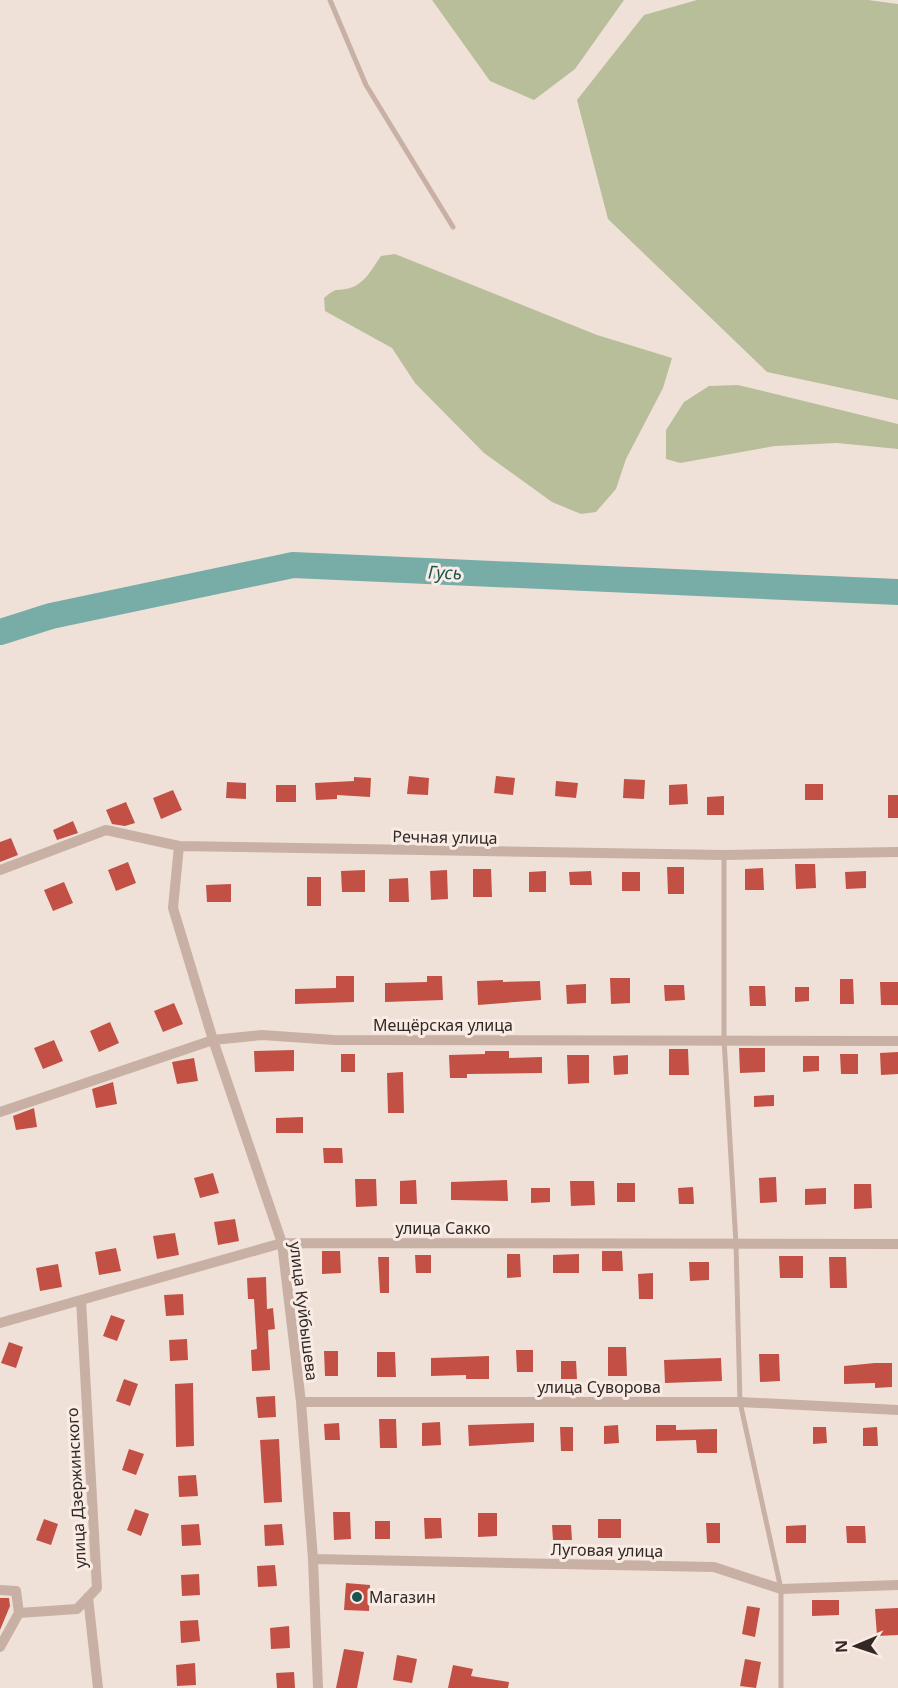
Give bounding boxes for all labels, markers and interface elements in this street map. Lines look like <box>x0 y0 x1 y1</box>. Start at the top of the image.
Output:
water label: Гусь <box>428 559 462 585</box>
street label: Речная улица <box>392 825 498 849</box>
street label: Мещёрская улица <box>373 1014 513 1036</box>
street label: улица Сакко <box>396 1217 490 1239</box>
street label: улица Куйбышева <box>285 1240 323 1382</box>
street label: улица Суворова <box>537 1376 661 1398</box>
street label: улица Дзержинского <box>61 1407 91 1569</box>
street label: Луговая улица <box>551 1538 663 1562</box>
place label: Магазин <box>369 1586 436 1608</box>
marker: Магазин <box>350 1590 364 1604</box>
north arrow <box>826 1616 886 1676</box>
text: N <box>830 1640 852 1653</box>

